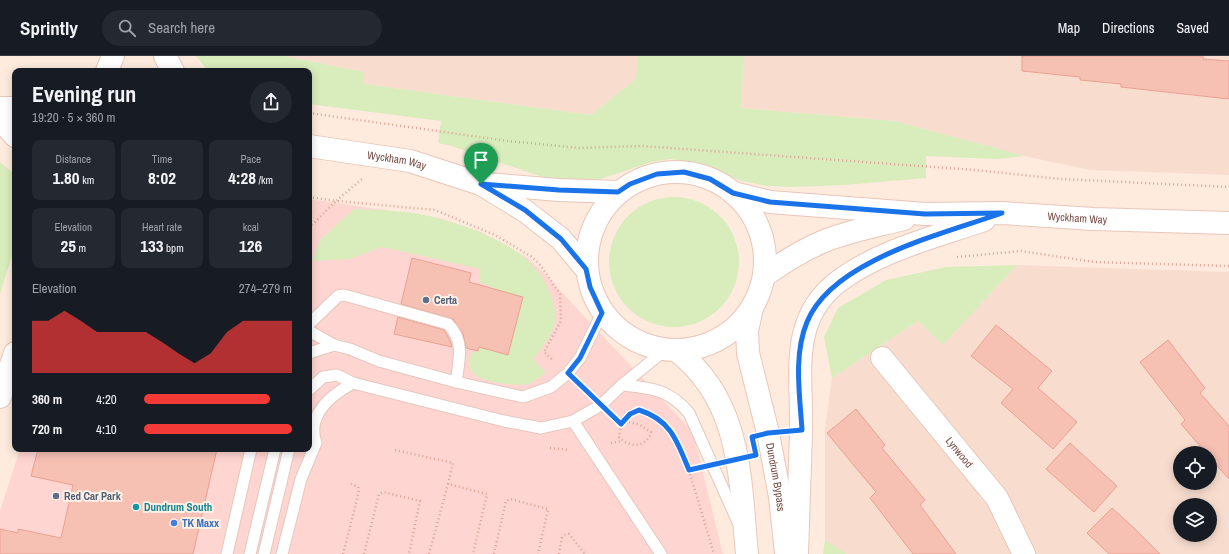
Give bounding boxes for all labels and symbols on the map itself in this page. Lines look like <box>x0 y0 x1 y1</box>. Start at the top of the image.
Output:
pin <box>464 143 498 184</box>
street label: Wyckham Way <box>366 148 429 173</box>
street label: Wyckham Way <box>1047 209 1108 226</box>
place label: Certa <box>434 293 457 307</box>
marker: Certa <box>421 295 431 305</box>
street label: Lynwood <box>943 434 976 471</box>
street label: Dundrum Bypass <box>763 442 789 513</box>
place label: Red Car Park <box>64 489 122 503</box>
marker: Red Car Park <box>51 491 61 501</box>
place label: Dundrum South <box>144 500 212 514</box>
marker: Dundrum South <box>131 502 141 512</box>
place label: TK Maxx <box>182 516 219 530</box>
marker: TK Maxx <box>169 518 179 528</box>

